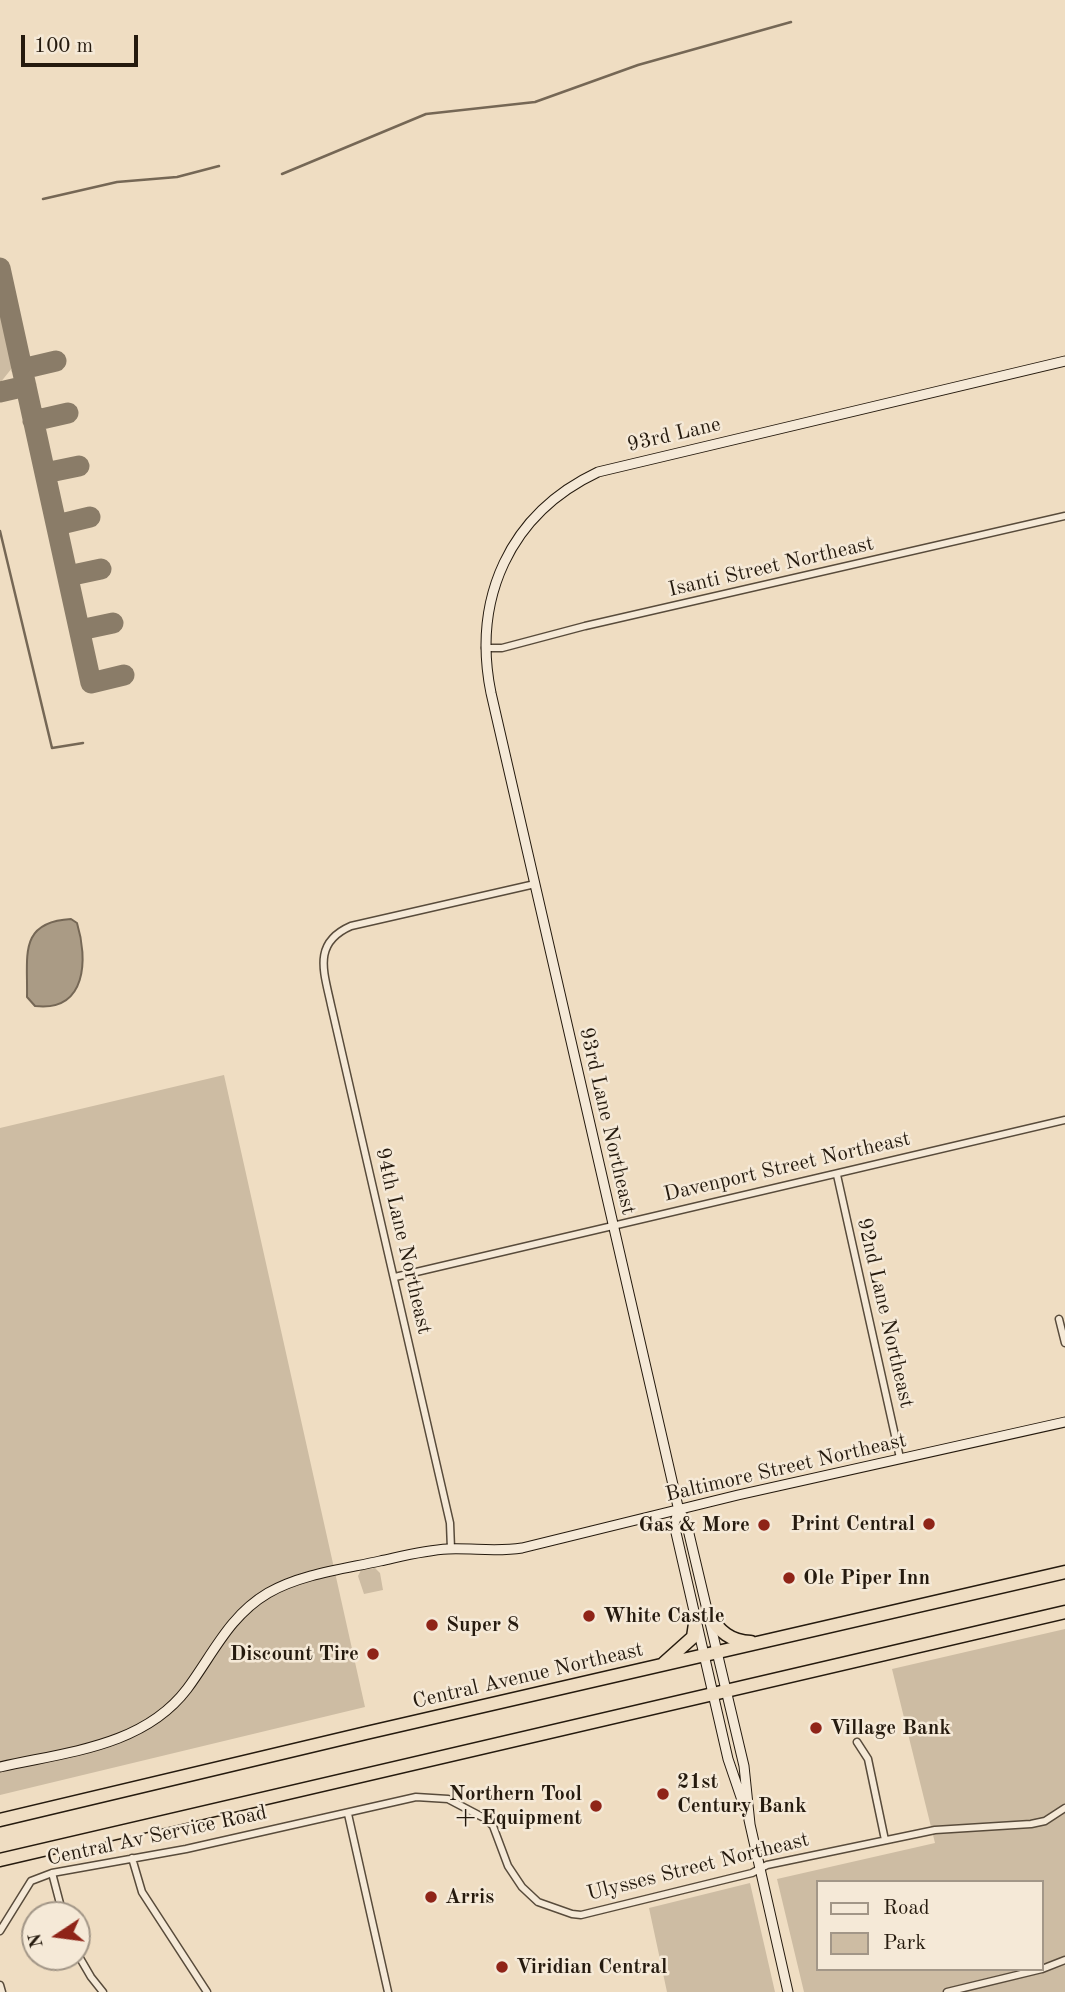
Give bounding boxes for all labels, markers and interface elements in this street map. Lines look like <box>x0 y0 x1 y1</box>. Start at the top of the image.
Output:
scale bar <box>24 21 142 65</box>
text: 100 m <box>34 36 93 57</box>
street label: 93rd Lane <box>625 412 723 458</box>
street label: Isanti Street Northeast <box>666 531 876 603</box>
street label: 93rd Lane Northeast <box>573 1025 641 1217</box>
street label: Davenport Street Northeast <box>661 1126 913 1208</box>
street label: 94th Lane Northeast <box>369 1145 437 1337</box>
street label: 92nd Lane Northeast <box>851 1215 919 1411</box>
street label: Baltimore Street Northeast <box>663 1428 909 1508</box>
place label: Print Central <box>790 1511 915 1537</box>
place label: Gas & More <box>639 1512 750 1538</box>
marker: Print Central <box>921 1516 937 1532</box>
marker: Gas & More <box>756 1517 772 1533</box>
place label: Ole Piper Inn <box>803 1565 930 1591</box>
marker: Ole Piper Inn <box>781 1570 797 1586</box>
place label: White Castle <box>603 1603 725 1629</box>
marker: White Castle <box>581 1608 597 1624</box>
place label: Super 8 <box>446 1612 519 1638</box>
marker: Super 8 <box>424 1617 440 1633</box>
street label: Central Avenue Northeast <box>410 1637 646 1715</box>
place label: Discount Tire <box>230 1641 359 1667</box>
marker: Discount Tire <box>365 1646 381 1662</box>
place label: Village Bank <box>830 1715 951 1741</box>
marker: Village Bank <box>808 1720 824 1736</box>
place label: 21st Century Bank <box>677 1769 807 1819</box>
place label: Northern Tool + Equipment <box>449 1781 582 1831</box>
marker: 21st Century Bank <box>655 1786 671 1802</box>
marker: Northern Tool + Equipment <box>588 1798 604 1814</box>
street label: Central Av Service Road <box>45 1800 269 1872</box>
street label: Ulysses Street Northeast <box>584 1827 812 1907</box>
legend <box>816 1880 1044 1971</box>
place label: Arris <box>445 1884 494 1910</box>
marker: Arris <box>423 1889 439 1905</box>
text: Road <box>883 1898 930 1919</box>
north arrow <box>21 1901 91 1971</box>
text: N <box>26 1931 48 1950</box>
text: Park <box>883 1933 926 1954</box>
place label: Viridian Central <box>516 1954 667 1980</box>
marker: Viridian Central <box>494 1959 510 1975</box>

